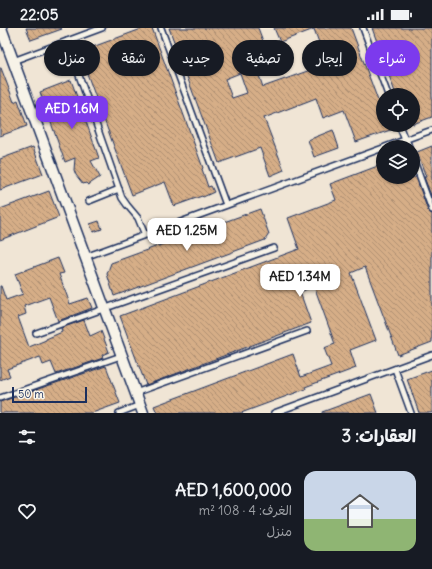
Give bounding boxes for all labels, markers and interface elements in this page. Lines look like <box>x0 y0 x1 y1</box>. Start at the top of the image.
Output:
text: 22:05 <box>20 5 58 24</box>
chip: منزل <box>44 40 100 76</box>
chip: شقة <box>108 40 160 76</box>
chip: جديد <box>168 40 224 76</box>
chip: تصفية <box>232 40 294 76</box>
chip: إيجار <box>302 40 357 76</box>
chip: شراء <box>365 40 420 76</box>
map controls <box>376 88 420 184</box>
button: locate <box>376 88 420 132</box>
pin: AED 1.6M <box>31 96 113 130</box>
text: AED 1.6M <box>45 100 99 117</box>
button: layers <box>376 140 420 184</box>
pin: AED 1.25M <box>141 218 233 252</box>
text: AED 1.25M <box>156 222 218 239</box>
pin: AED 1.34M <box>254 264 346 298</box>
text: AED 1.34M <box>269 268 331 285</box>
scale bar <box>12 385 87 404</box>
text: 50 m <box>18 387 44 401</box>
text: العقارات: 3 <box>342 425 416 447</box>
icon: filters <box>16 426 38 448</box>
text: AED 1,600,000 <box>175 479 292 501</box>
icon: home <box>336 487 384 535</box>
icon: heart <box>16 500 38 522</box>
text: الغرف: 4 · 108 m² <box>199 502 292 519</box>
text: منزل <box>266 523 292 540</box>

